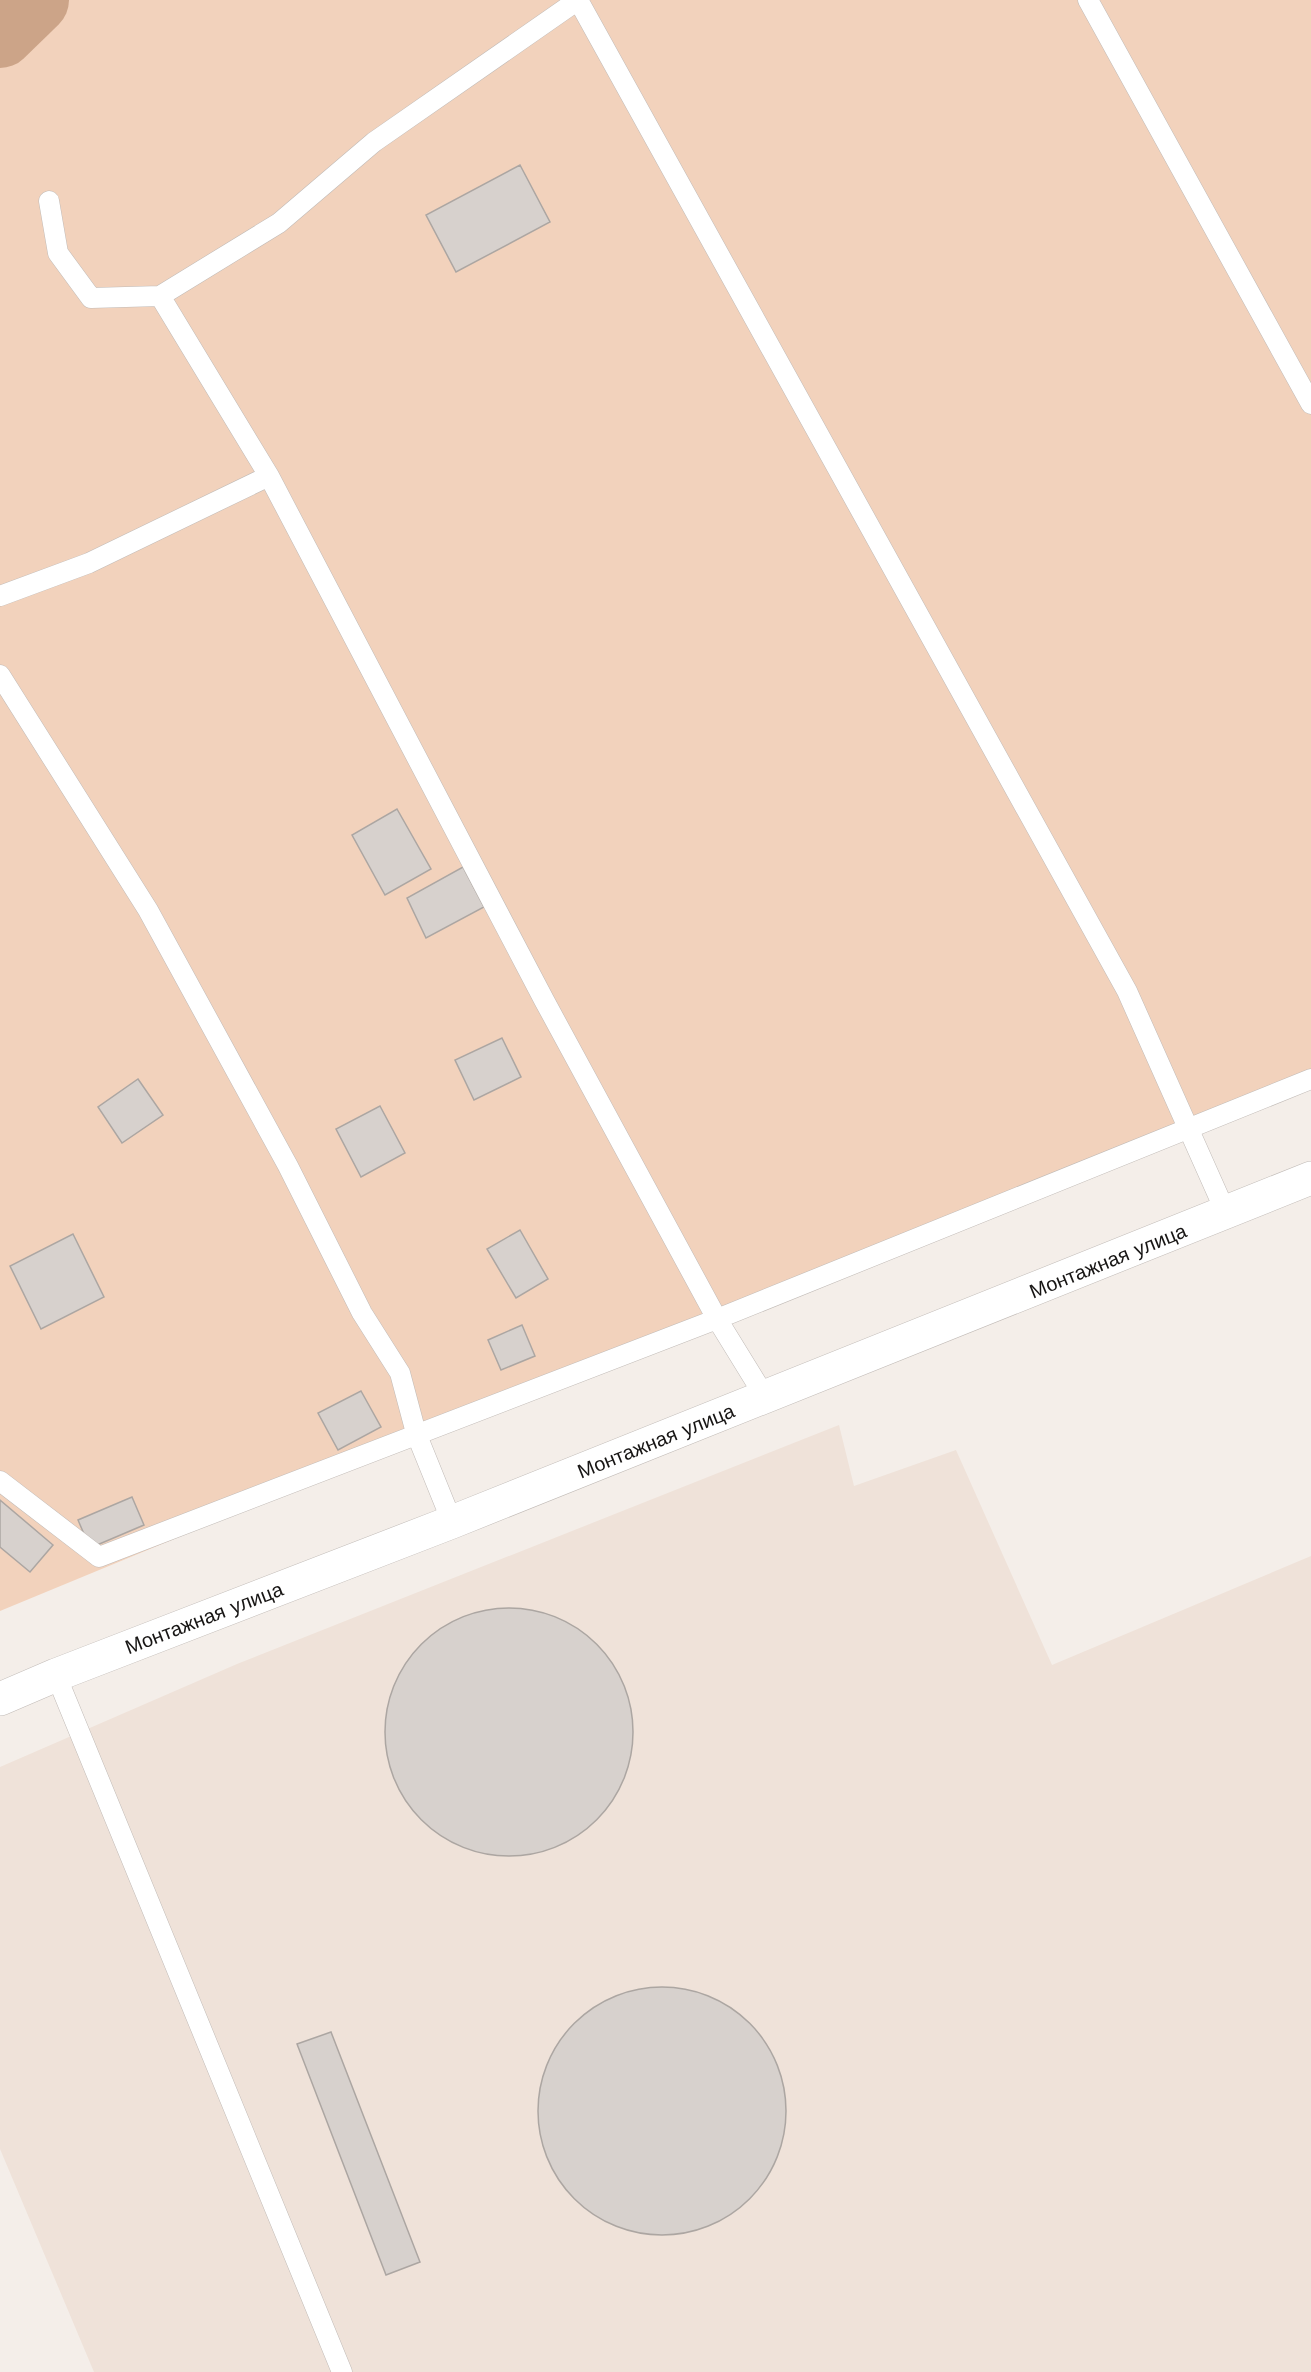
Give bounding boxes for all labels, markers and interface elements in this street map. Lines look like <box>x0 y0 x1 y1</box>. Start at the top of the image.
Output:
street label: Монтажная улица <box>1026 1218 1191 1303</box>
street label: Монтажная улица <box>574 1398 739 1483</box>
street label: Монтажная улица <box>122 1577 287 1659</box>

